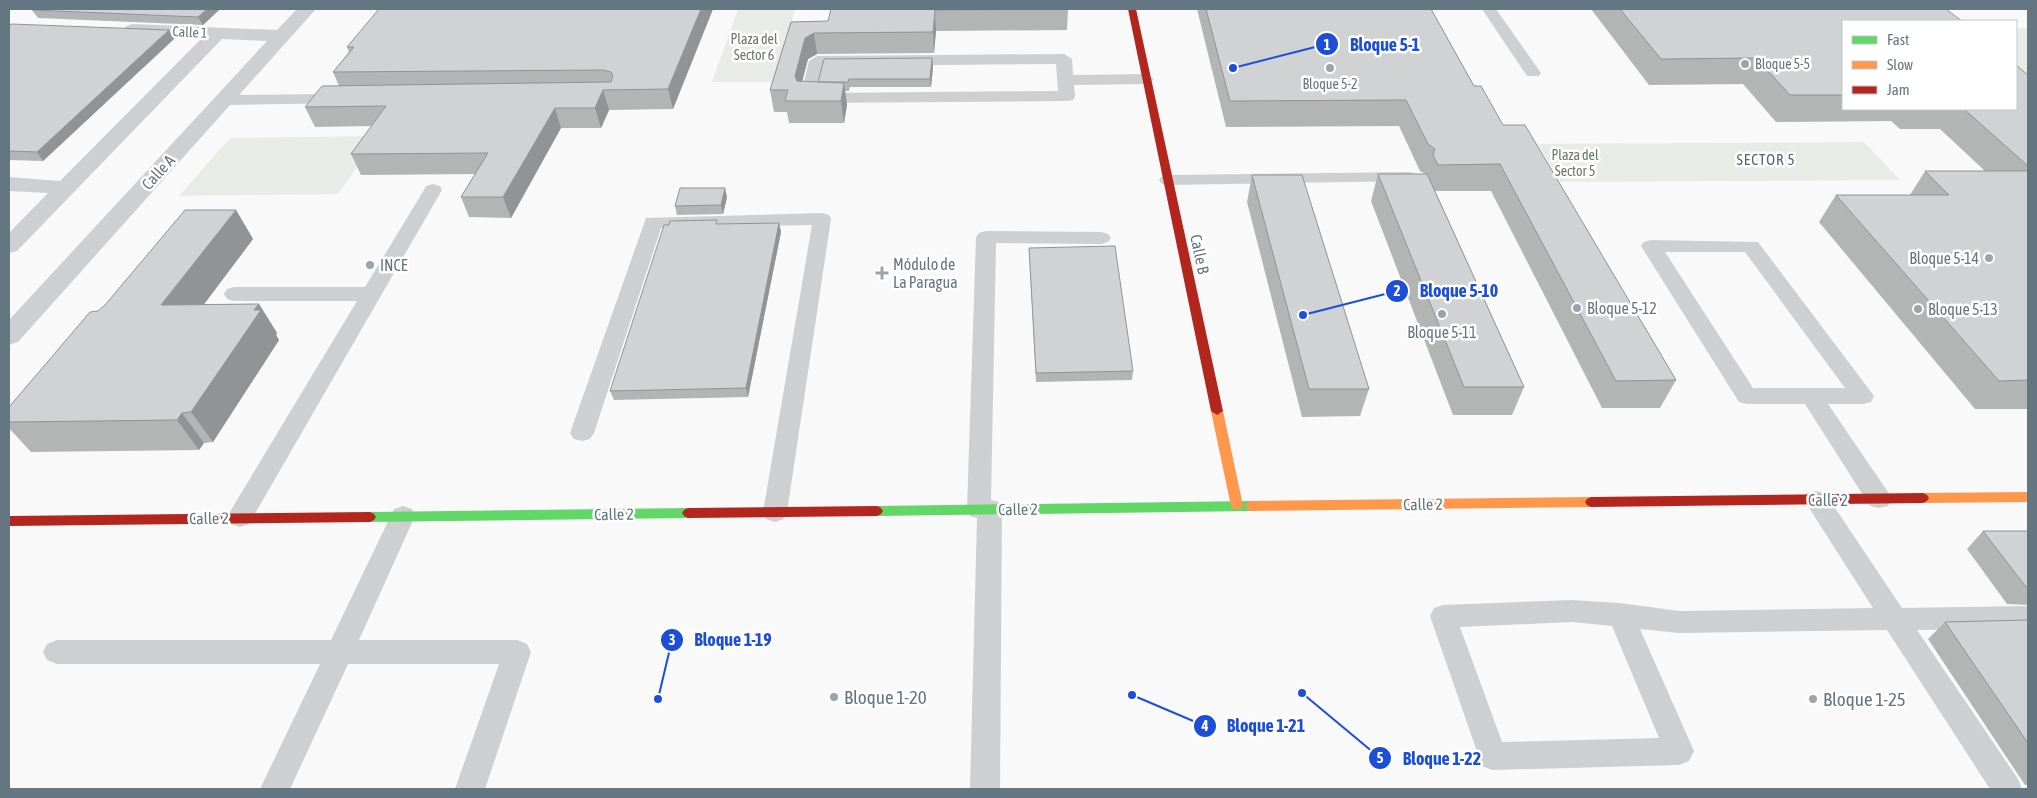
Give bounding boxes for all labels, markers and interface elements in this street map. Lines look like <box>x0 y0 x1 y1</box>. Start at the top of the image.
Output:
legend <box>1842 20 2017 110</box>
street label: Calle 1 <box>172 23 208 41</box>
callout: Bloque 5-1 <box>1315 28 1430 61</box>
park label: Plaza del Sector 6 <box>730 31 778 63</box>
text: Fast <box>1887 31 1909 48</box>
text: Bloque 5-1 <box>1350 34 1420 55</box>
text: 1 <box>1323 36 1331 53</box>
place label: Bloque 5-5 <box>1755 56 1810 72</box>
text: Slow <box>1887 56 1913 73</box>
marker: Bloque 5-5 <box>1739 58 1751 70</box>
marker: Bloque 5-2 <box>1324 62 1336 74</box>
place label: Bloque 5-2 <box>1302 76 1358 92</box>
text: Jam <box>1887 81 1910 98</box>
park label: Plaza del Sector 5 <box>1551 147 1599 179</box>
street label: Calle A <box>138 151 178 193</box>
district label: SECTOR 5 <box>1736 151 1796 168</box>
street label: Calle B <box>1187 233 1213 276</box>
place label: Bloque 5-14 <box>1909 249 1979 268</box>
marker: Bloque 5-14 <box>1983 252 1995 264</box>
place label: Módulo de La Paragua <box>893 255 958 292</box>
place label: INCE <box>380 256 408 274</box>
marker: INCE <box>364 259 376 271</box>
marker: Módulo de La Paragua <box>875 266 889 280</box>
callout: Bloque 5-10 <box>1385 274 1508 307</box>
text: Bloque 5-10 <box>1420 280 1498 301</box>
text: 2 <box>1393 282 1401 299</box>
place label: Bloque 5-12 <box>1587 299 1657 318</box>
place label: Bloque 5-13 <box>1928 300 1998 319</box>
marker: Bloque 5-12 <box>1571 302 1583 314</box>
marker: Bloque 5-13 <box>1912 303 1924 315</box>
marker: Bloque 5-11 <box>1436 308 1448 320</box>
place label: Bloque 5-11 <box>1407 323 1477 342</box>
street label: Calle 2 <box>1808 491 1848 509</box>
street label: Calle 2 <box>1403 495 1443 513</box>
street label: Calle 2 <box>998 500 1038 518</box>
street label: Calle 2 <box>594 505 634 523</box>
street label: Calle 2 <box>189 509 229 527</box>
callout: Bloque 1-19 <box>660 623 782 656</box>
text: Bloque 1-19 <box>694 629 772 650</box>
text: 3 <box>668 631 676 648</box>
place label: Bloque 1-20 <box>844 686 927 708</box>
place label: Bloque 1-25 <box>1823 688 1906 710</box>
marker: Bloque 1-20 <box>828 691 840 703</box>
marker: Bloque 1-25 <box>1807 693 1819 705</box>
callout: Bloque 1-21 <box>1192 709 1316 742</box>
text: Bloque 1-21 <box>1227 715 1305 736</box>
text: 4 <box>1200 717 1209 734</box>
callout: Bloque 1-22 <box>1368 742 1491 775</box>
text: Bloque 1-22 <box>1403 748 1481 769</box>
text: 5 <box>1376 749 1384 766</box>

